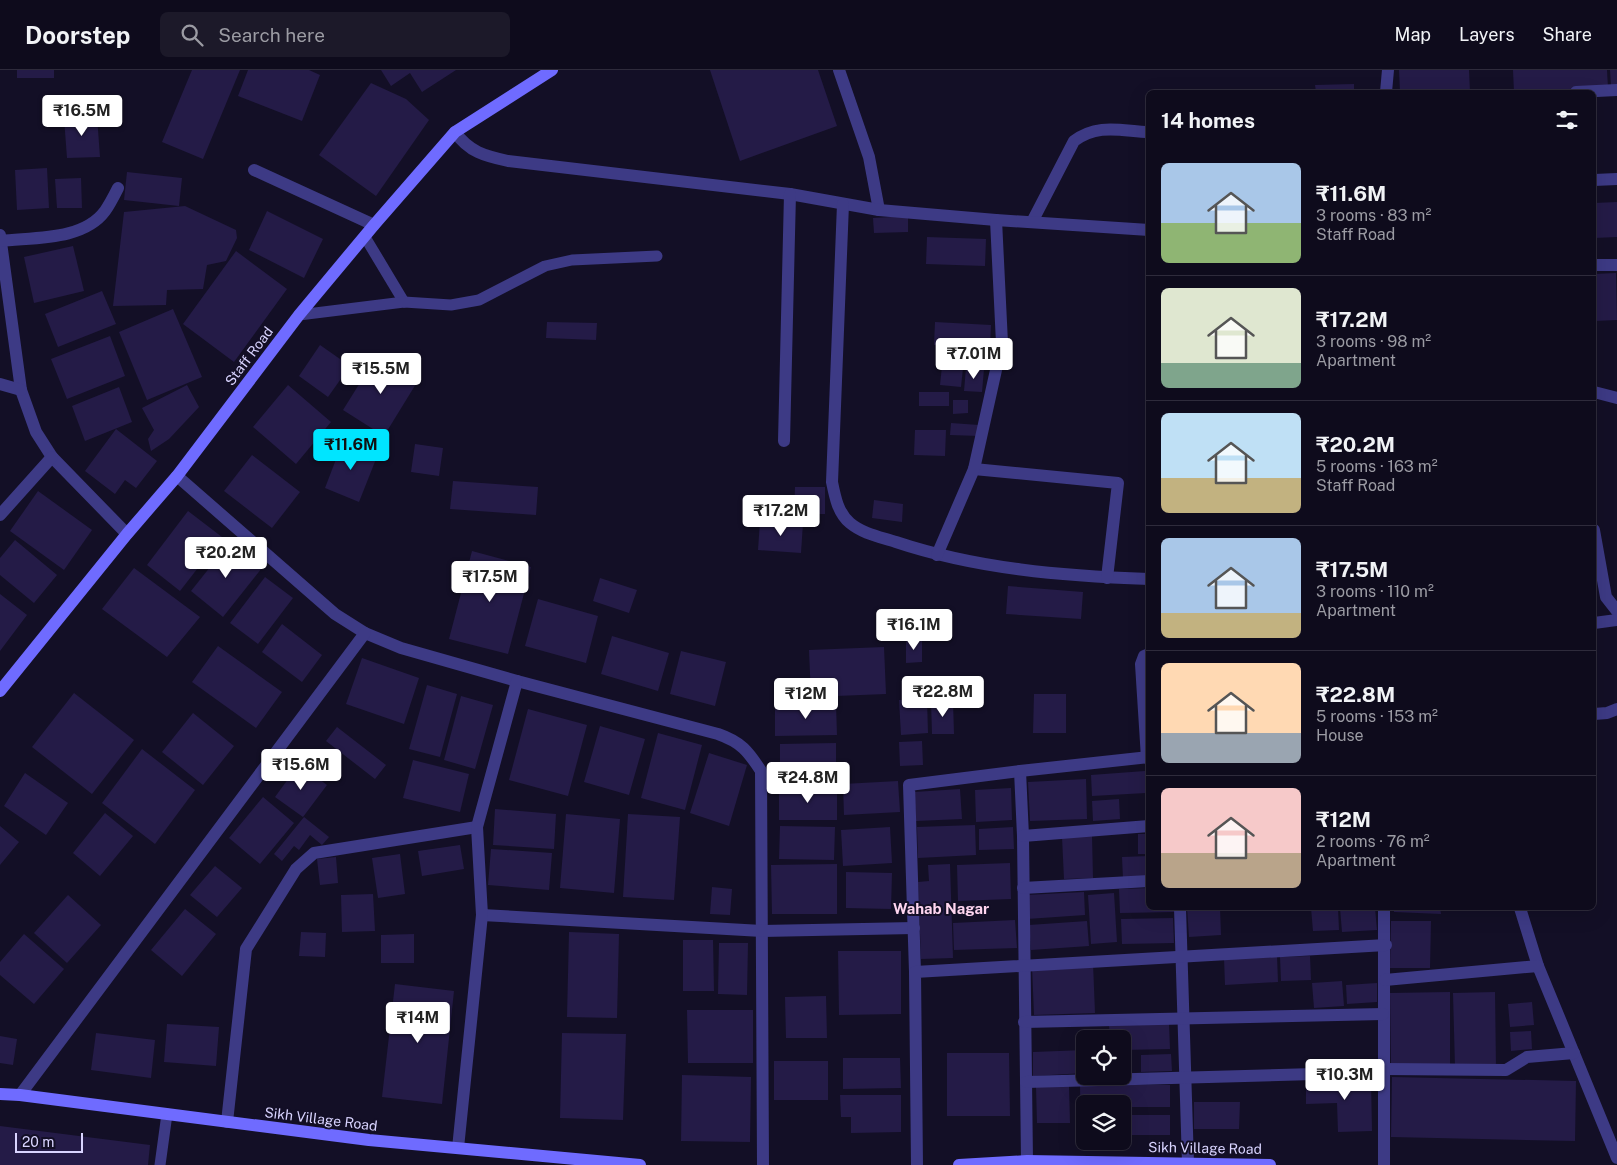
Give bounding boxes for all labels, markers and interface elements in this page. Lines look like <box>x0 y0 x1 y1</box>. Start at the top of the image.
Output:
search box <box>160 12 510 57</box>
text: Doorstep <box>25 21 130 49</box>
icon: search <box>178 21 206 49</box>
text: Search here <box>218 24 325 46</box>
text: Map <box>1395 24 1431 45</box>
text: Layers <box>1459 24 1515 45</box>
text: Share <box>1543 24 1592 45</box>
pin: ₹16.5M <box>41 94 123 137</box>
text: ₹16.5M <box>53 101 111 120</box>
icon: filters <box>1553 106 1581 134</box>
text: 14 homes <box>1161 108 1255 133</box>
text: ₹11.6M <box>1316 181 1386 206</box>
icon: home <box>1201 183 1261 243</box>
text: 3 rooms · 83 m² <box>1316 206 1431 225</box>
text: Staff Road <box>1316 225 1395 244</box>
text: ₹17.2M <box>1316 307 1388 332</box>
icon: home <box>1201 308 1261 368</box>
street label: Staff Road <box>222 324 276 388</box>
text: 3 rooms · 98 m² <box>1316 332 1431 351</box>
pin: ₹7.01M <box>933 338 1015 380</box>
text: ₹7.01M <box>947 344 1001 363</box>
text: Apartment <box>1316 351 1396 370</box>
pin: ₹15.5M <box>340 352 422 395</box>
text: ₹15.5M <box>352 359 410 378</box>
pin: ₹11.6M <box>310 428 392 471</box>
text: ₹20.2M <box>1316 432 1395 457</box>
icon: home <box>1201 433 1261 493</box>
text: ₹11.6M <box>324 435 378 454</box>
text: 5 rooms · 163 m² <box>1316 457 1438 476</box>
text: Staff Road <box>1316 476 1395 495</box>
pin: ₹17.2M <box>740 494 822 537</box>
text: ₹17.2M <box>754 501 808 520</box>
pin: ₹20.2M <box>185 536 267 579</box>
text: ₹20.2M <box>196 543 256 562</box>
text: ₹17.5M <box>1316 557 1388 582</box>
icon: home <box>1201 558 1261 618</box>
pin: ₹17.5M <box>449 560 531 603</box>
text: ₹17.5M <box>462 567 518 586</box>
text: 3 rooms · 110 m² <box>1316 582 1434 601</box>
text: Apartment <box>1316 601 1396 620</box>
pin: ₹16.1M <box>873 608 955 651</box>
text: ₹16.1M <box>887 615 941 634</box>
pin: ₹22.8M <box>902 676 984 718</box>
pin: ₹12M <box>776 678 836 720</box>
text: ₹22.8M <box>913 682 973 701</box>
text: ₹22.8M <box>1316 682 1395 707</box>
icon: home <box>1201 683 1261 743</box>
text: ₹12M <box>785 684 827 703</box>
text: 5 rooms · 153 m² <box>1316 707 1438 726</box>
text: House <box>1316 726 1364 745</box>
pin: ₹15.6M <box>260 748 342 791</box>
text: ₹15.6M <box>272 755 330 774</box>
pin: ₹24.8M <box>767 762 849 804</box>
text: ₹24.8M <box>778 768 838 787</box>
text: ₹12M <box>1316 807 1371 832</box>
icon: home <box>1201 808 1261 868</box>
text: 2 rooms · 76 m² <box>1316 832 1430 851</box>
text: Apartment <box>1316 851 1396 870</box>
district label: Wahab Nagar <box>893 900 989 917</box>
pin: ₹14M <box>388 1002 448 1044</box>
text: ₹14M <box>397 1008 439 1027</box>
map controls <box>1076 1030 1131 1150</box>
button: locate <box>1076 1030 1131 1085</box>
pin: ₹10.3M <box>1304 1058 1386 1101</box>
text: ₹10.3M <box>1316 1065 1374 1084</box>
button: layers <box>1076 1095 1131 1150</box>
street label: Sikh Village Road <box>264 1104 378 1134</box>
scale bar <box>15 1130 82 1153</box>
text: 20 m <box>22 1134 54 1150</box>
street label: Sikh Village Road <box>1148 1139 1262 1157</box>

